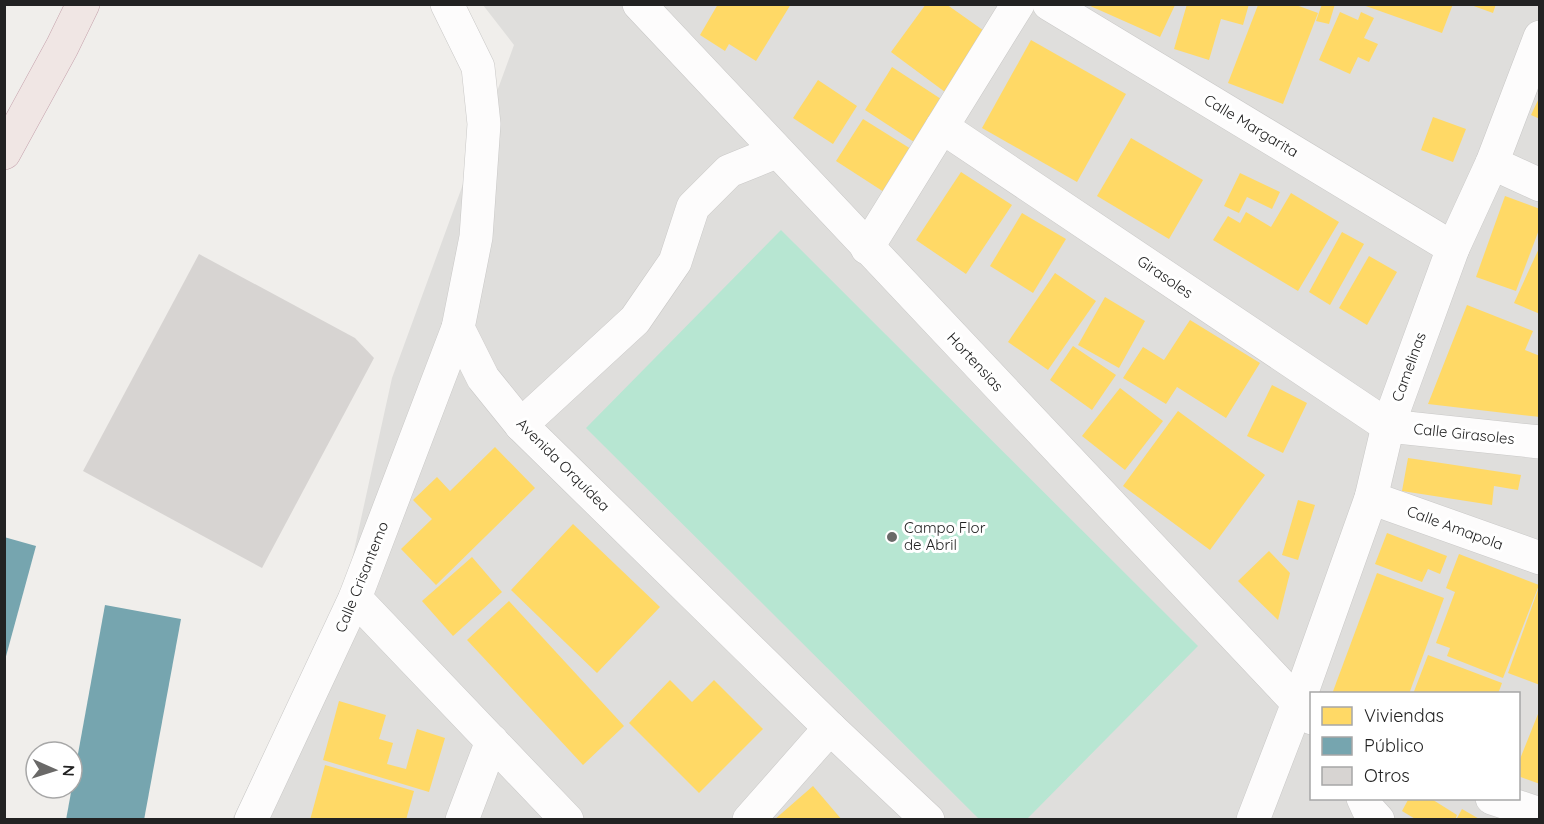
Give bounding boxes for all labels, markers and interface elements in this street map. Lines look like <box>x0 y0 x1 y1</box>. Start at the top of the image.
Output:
street label: Calle Margarita <box>1201 90 1302 161</box>
street label: Girasoles <box>1134 251 1197 302</box>
street label: Hortensias <box>943 328 1008 395</box>
street label: Camelinas <box>1387 330 1430 404</box>
street label: Avenida Orquídea <box>513 414 614 515</box>
street label: Calle Girasoles <box>1413 419 1515 448</box>
street label: Calle Amapola <box>1404 501 1506 554</box>
street label: Calle Crisantemo <box>331 518 392 635</box>
place label: Campo Flor de Abril <box>904 518 986 554</box>
marker: Campo Flor de Abril <box>885 530 899 544</box>
legend <box>1310 692 1520 800</box>
text: Viviendas <box>1364 704 1444 727</box>
text: Público <box>1364 734 1424 757</box>
north arrow <box>24 740 84 800</box>
text: N <box>59 764 79 777</box>
text: Otros <box>1364 764 1410 787</box>

